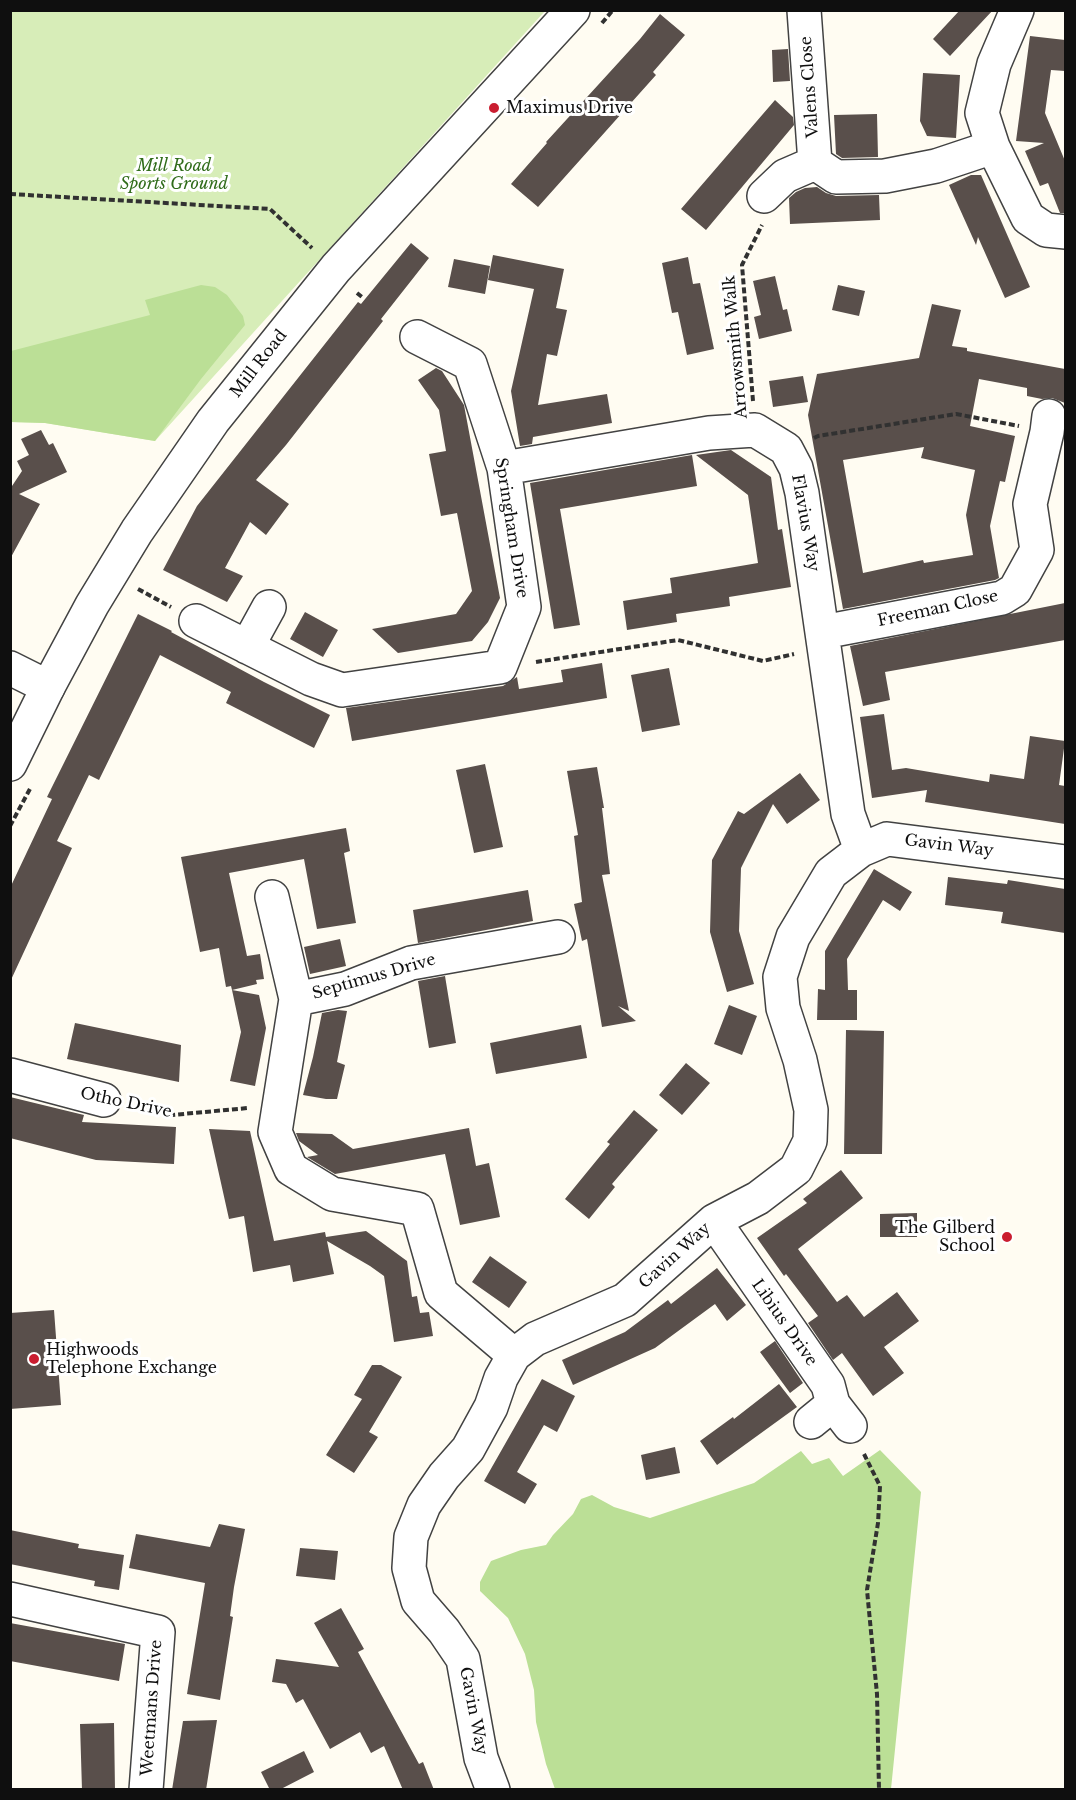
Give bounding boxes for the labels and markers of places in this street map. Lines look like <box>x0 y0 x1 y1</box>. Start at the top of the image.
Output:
place label: Maximus Drive <box>506 98 633 118</box>
marker: Maximus Drive <box>487 101 501 115</box>
place label: The Gilberd School <box>895 1218 995 1256</box>
marker: The Gilberd School <box>1000 1230 1014 1244</box>
place label: Highwoods Telephone Exchange <box>46 1340 217 1378</box>
marker: Highwoods Telephone Exchange <box>27 1352 41 1366</box>

